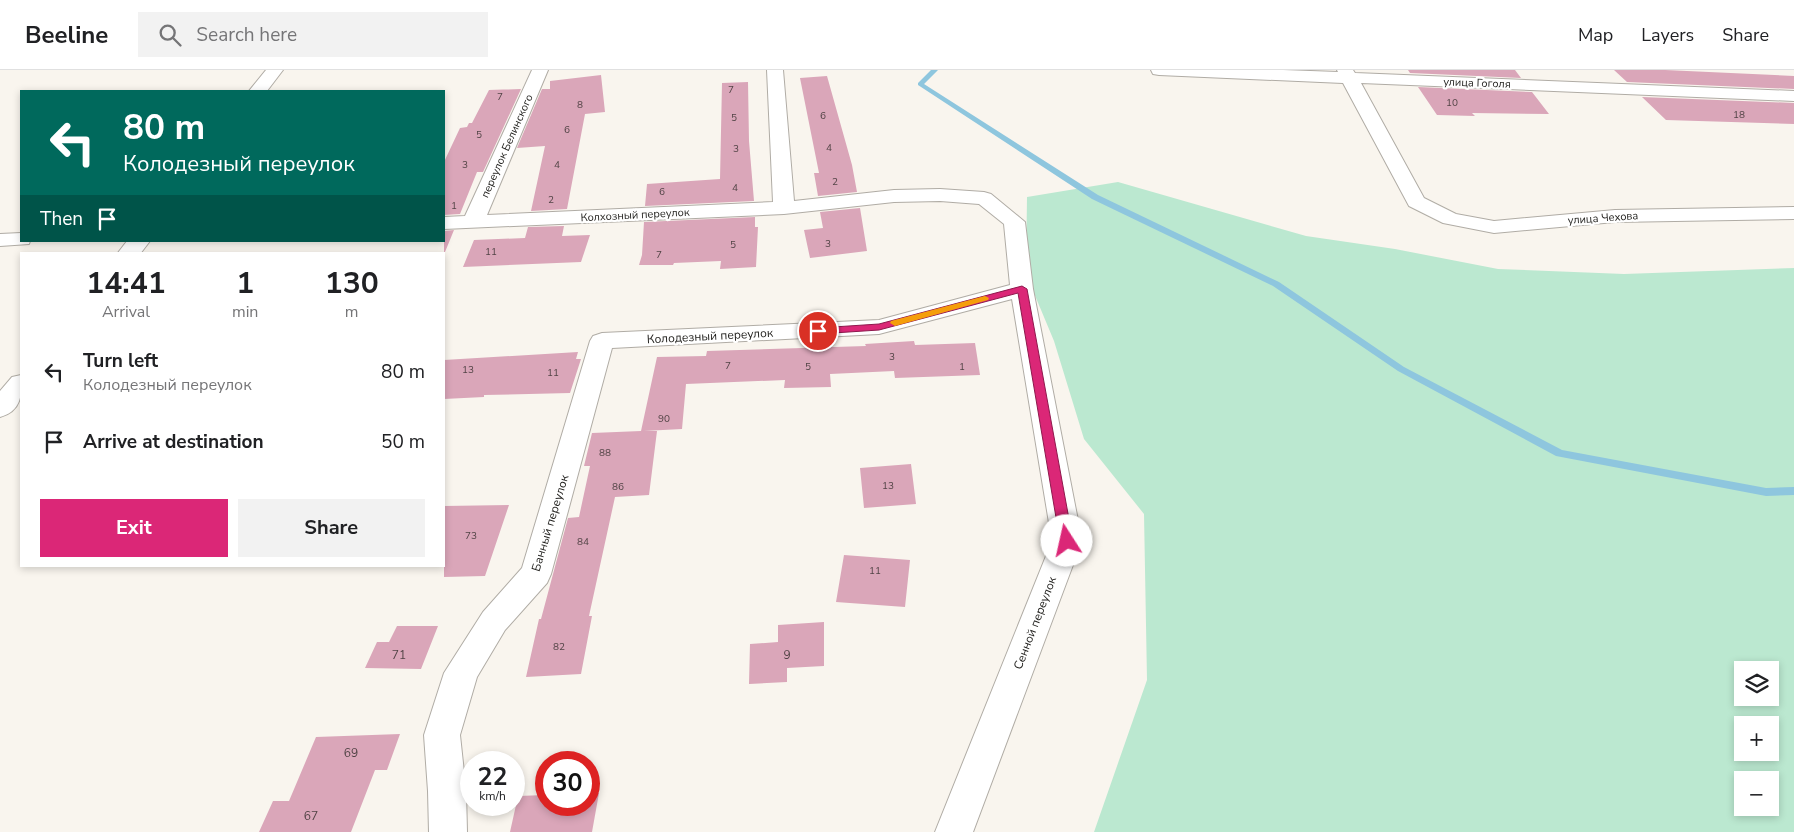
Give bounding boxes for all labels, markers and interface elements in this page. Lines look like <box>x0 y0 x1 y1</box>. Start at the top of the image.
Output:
search box <box>138 12 488 57</box>
text: Beeline <box>25 19 108 51</box>
icon: search <box>156 21 184 49</box>
text: Search here <box>196 22 297 48</box>
text: Map <box>1578 23 1613 47</box>
text: Layers <box>1641 23 1694 47</box>
text: Share <box>1722 23 1769 47</box>
street label: улица Гоголя <box>1443 74 1511 92</box>
house number: 7 <box>728 83 734 97</box>
house number: 7 <box>497 90 503 104</box>
street label: переулок Белинского <box>477 92 537 200</box>
house number: 10 <box>1446 96 1458 110</box>
house number: 8 <box>577 98 583 112</box>
text: 80 m <box>123 104 205 151</box>
house number: 18 <box>1733 108 1745 122</box>
house number: 6 <box>820 109 826 123</box>
icon: left <box>40 110 105 175</box>
house number: 5 <box>731 111 737 125</box>
house number: 6 <box>564 123 570 137</box>
house number: 5 <box>476 128 482 142</box>
house number: 4 <box>826 141 832 155</box>
house number: 3 <box>733 142 739 156</box>
text: Колодезный переулок <box>123 149 355 179</box>
house number: 3 <box>462 158 468 172</box>
house number: 4 <box>554 158 560 172</box>
house number: 2 <box>832 175 838 189</box>
house number: 4 <box>732 181 738 195</box>
house number: 6 <box>659 185 665 199</box>
house number: 2 <box>548 193 554 207</box>
house number: 1 <box>451 199 457 213</box>
icon: arrive <box>93 205 121 233</box>
street label: Колхозный переулок <box>580 205 690 225</box>
text: Then <box>40 206 83 232</box>
street label: улица Чехова <box>1567 208 1639 228</box>
house number: 3 <box>825 237 831 251</box>
house number: 5 <box>730 238 736 252</box>
house number: 11 <box>485 245 497 259</box>
house number: 7 <box>656 248 662 262</box>
text: 14:41 <box>86 263 166 304</box>
text: 1 <box>236 263 254 304</box>
text: 130 <box>325 263 379 304</box>
text: Arrival <box>102 301 150 323</box>
text: min <box>232 301 258 323</box>
text: m <box>345 301 359 323</box>
pin <box>797 310 839 352</box>
icon: arrive <box>804 317 832 345</box>
street label: Колодезный переулок <box>646 325 774 347</box>
text: Turn left <box>83 348 158 374</box>
house number: 3 <box>889 350 895 364</box>
icon: left <box>40 358 68 386</box>
text: 80 m <box>381 359 425 385</box>
house number: 7 <box>725 359 731 373</box>
house number: 5 <box>805 360 811 374</box>
house number: 1 <box>959 360 965 374</box>
house number: 13 <box>462 363 474 377</box>
house number: 11 <box>547 366 559 380</box>
text: Колодезный переулок <box>83 374 252 396</box>
house number: 90 <box>658 412 670 426</box>
icon: arrive <box>40 428 68 456</box>
text: Arrive at destination <box>83 429 264 455</box>
text: 50 m <box>381 429 425 455</box>
house number: 88 <box>599 446 611 460</box>
street label: Банный переулок <box>528 472 573 573</box>
house number: 13 <box>882 479 894 493</box>
house number: 86 <box>612 480 624 494</box>
button: Exit <box>40 499 228 557</box>
button: Share <box>238 499 425 557</box>
position arrow <box>1040 514 1092 566</box>
house number: 73 <box>465 529 477 543</box>
house number: 84 <box>577 535 589 549</box>
house number: 11 <box>869 564 881 578</box>
street label: Сенной переулок <box>1010 574 1060 672</box>
house number: 82 <box>553 640 565 654</box>
house number: 71 <box>392 647 406 663</box>
house number: 9 <box>783 647 791 663</box>
map controls <box>1734 661 1779 816</box>
button: layers <box>1734 661 1779 706</box>
button: + <box>1734 716 1779 761</box>
house number: 69 <box>344 745 358 761</box>
speed limit sign: 30 <box>535 751 600 816</box>
text: 22 <box>477 760 508 794</box>
button: − <box>1734 771 1779 816</box>
text: km/h <box>479 788 506 804</box>
house number: 67 <box>304 808 318 824</box>

